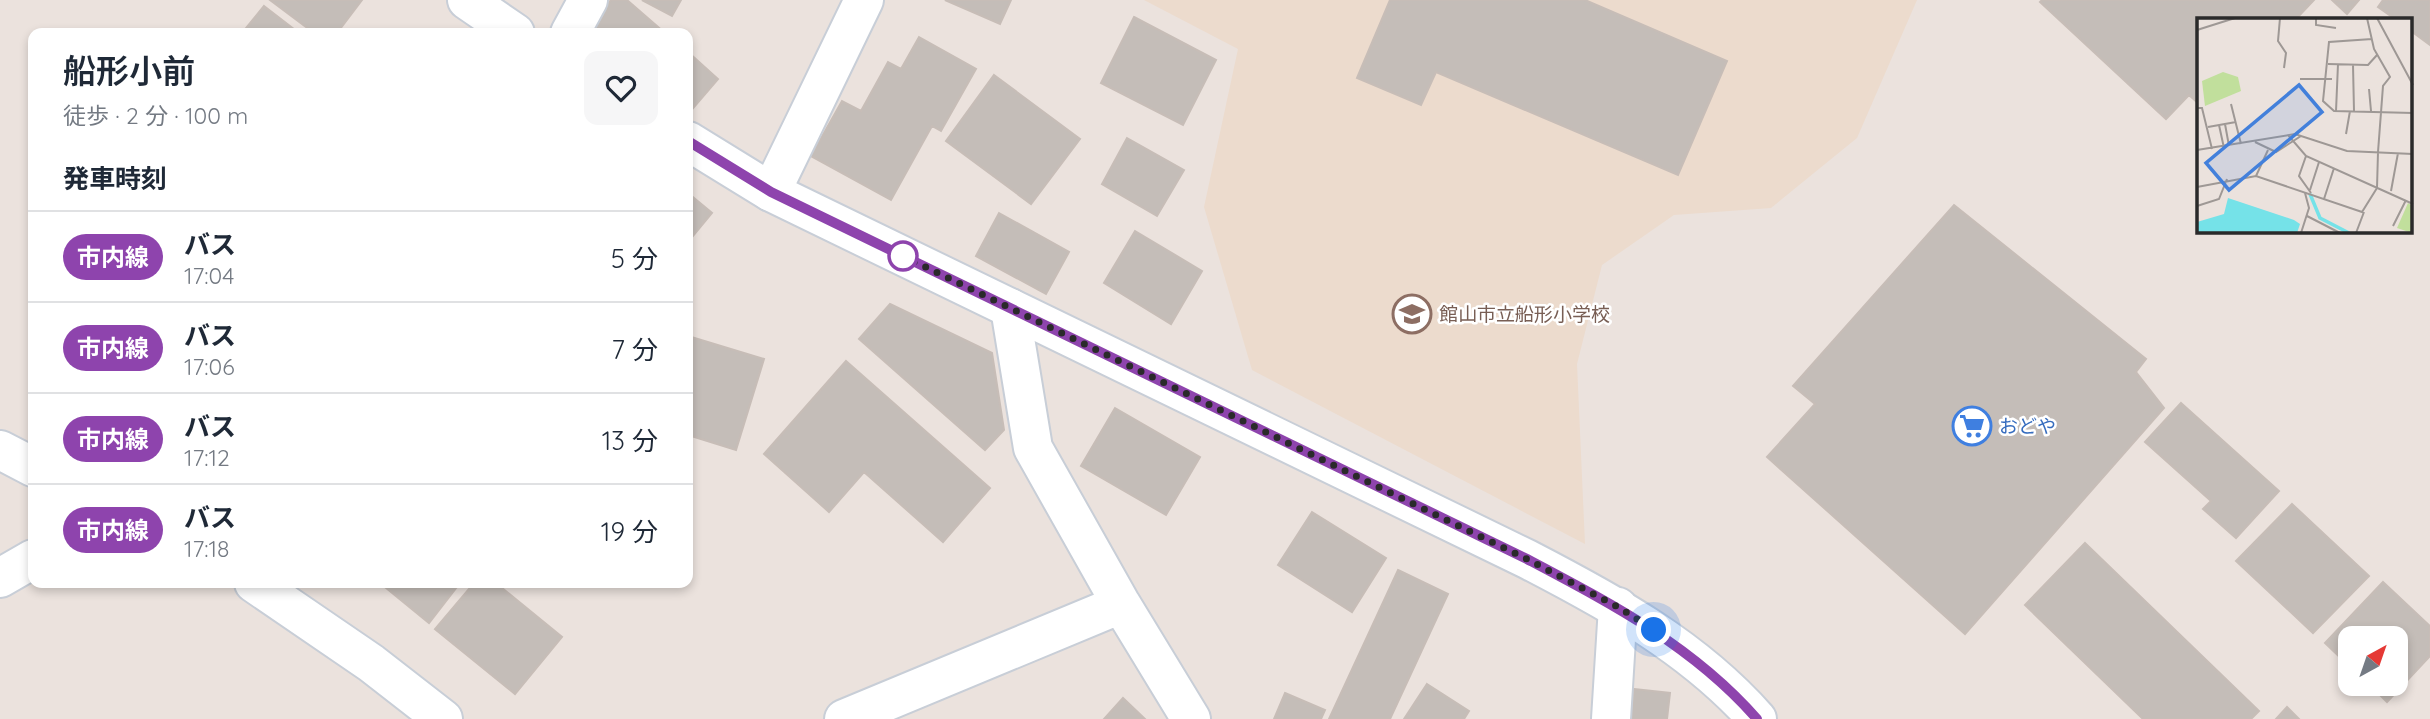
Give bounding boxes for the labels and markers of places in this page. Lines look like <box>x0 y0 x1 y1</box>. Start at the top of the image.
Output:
unlabelled marker <box>888 241 918 271</box>
school or university icon: 館山市立船形小学校 <box>1391 293 1433 335</box>
place label: 館山市立船形小学校 <box>1439 302 1610 326</box>
supermarket icon: おどや <box>1951 405 1993 447</box>
place label: おどや <box>1999 414 2056 438</box>

